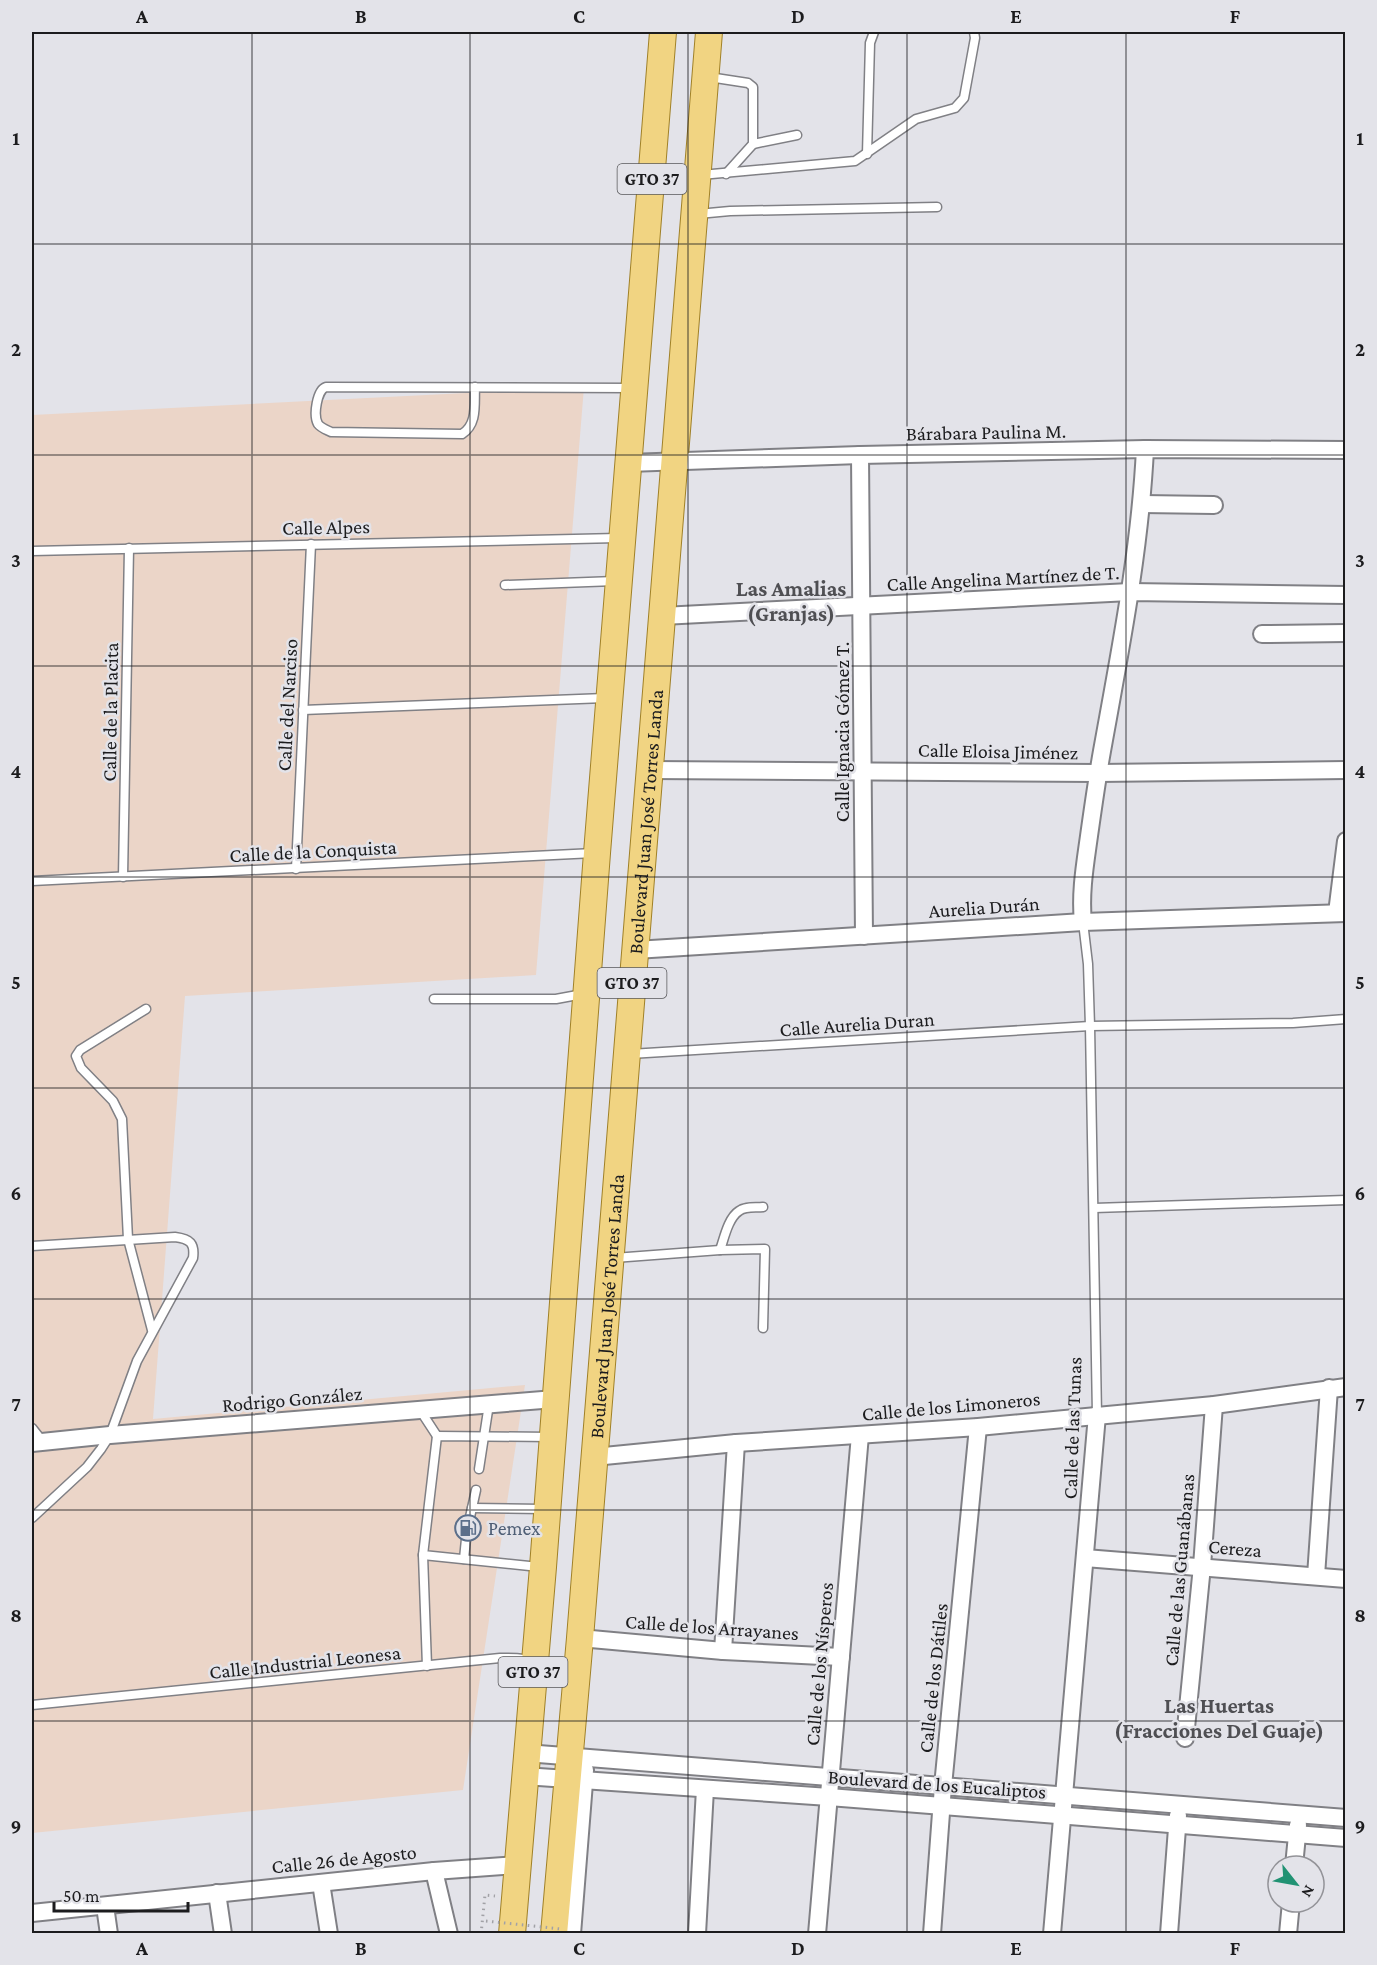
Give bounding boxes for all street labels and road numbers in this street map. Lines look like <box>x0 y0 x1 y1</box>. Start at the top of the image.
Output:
road number: GTO 37 <box>618 164 686 194</box>
street label: Bárabara Paulina M. <box>906 420 1066 444</box>
street label: Calle Alpes <box>282 515 370 540</box>
street label: Calle Angelina Martínez de T. <box>886 561 1120 596</box>
street label: Calle del Narciso <box>273 638 301 772</box>
street label: Calle de la Placita <box>98 642 122 782</box>
street label: Calle Ignacia Gómez T. <box>831 642 854 822</box>
street label: Boulevard Juan José Torres Landa <box>624 689 667 955</box>
street label: Calle Eloisa Jiménez <box>918 739 1078 764</box>
street label: Calle de la Conquista <box>229 836 397 867</box>
street label: Aurelia Durán <box>928 892 1041 922</box>
road number: GTO 37 <box>598 968 666 998</box>
street label: Calle Aurelia Duran <box>779 1008 936 1040</box>
street label: Boulevard Juan José Torres Landa <box>585 1173 628 1439</box>
street label: Calle de las Tunas <box>1059 1356 1085 1500</box>
street label: Rodrigo González <box>221 1382 363 1417</box>
street label: Calle de los Limoneros <box>861 1387 1041 1425</box>
street label: Calle de las Guanábanas <box>1160 1473 1198 1667</box>
street label: Cereza <box>1207 1535 1263 1561</box>
street label: Calle de los Nísperos <box>801 1581 838 1747</box>
street label: Calle de los Dátiles <box>914 1602 952 1754</box>
street label: Calle de los Arrayanes <box>624 1610 800 1645</box>
street label: Calle Industrial Leonesa <box>208 1641 402 1683</box>
road number: GTO 37 <box>498 1657 568 1687</box>
street label: Boulevard de los Eucaliptos <box>827 1765 1047 1804</box>
street label: Calle 26 de Agosto <box>270 1840 418 1879</box>

